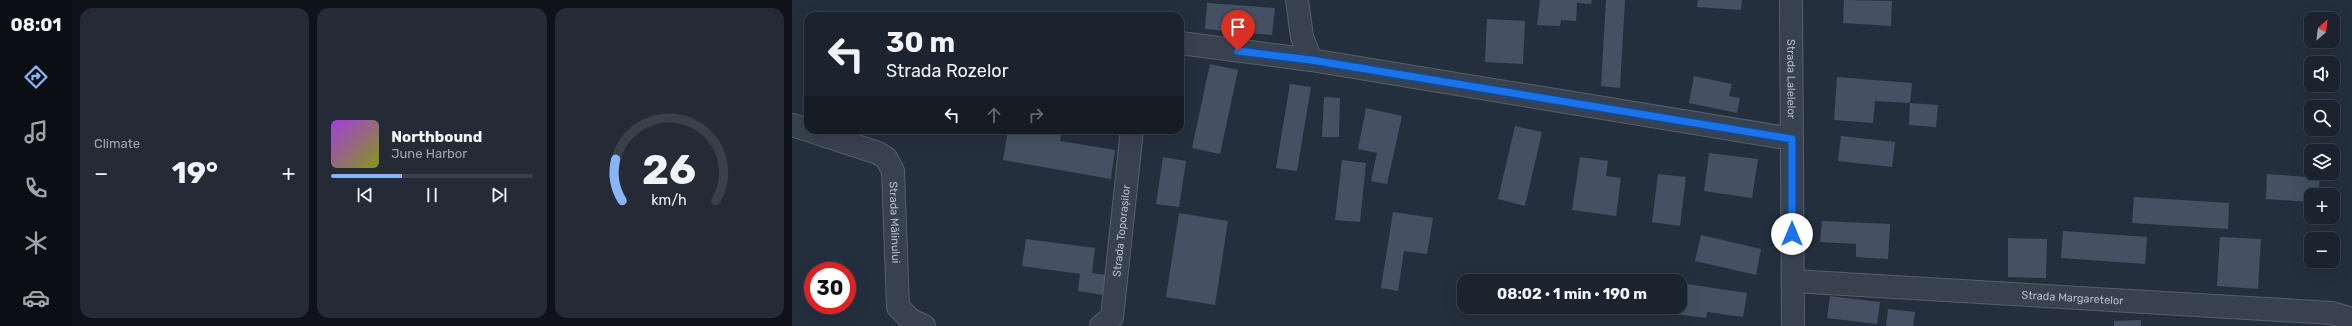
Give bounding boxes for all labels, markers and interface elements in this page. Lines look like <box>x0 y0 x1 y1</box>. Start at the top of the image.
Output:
pin <box>1221 10 1255 51</box>
north arrow <box>2304 12 2340 48</box>
map controls <box>2304 12 2340 268</box>
text: 08:01 <box>11 14 61 36</box>
icon: arrive <box>1227 16 1249 38</box>
text: 30 m <box>886 26 955 59</box>
icon: left <box>820 28 872 80</box>
street label: Strada Lalelelor <box>1784 39 1798 120</box>
button: sound <box>2304 56 2340 92</box>
text: Strada Rozelor <box>886 60 1009 82</box>
icon: directions <box>22 63 50 91</box>
button: search <box>2304 100 2340 136</box>
icon: left <box>941 104 963 126</box>
icon: ahead <box>983 104 1005 126</box>
icon: right <box>1025 104 1047 126</box>
icon: music <box>22 118 50 146</box>
text: Northbound <box>391 128 482 146</box>
text: Climate <box>94 136 140 151</box>
button: layers <box>2304 144 2340 180</box>
text: 26 <box>642 145 696 194</box>
text: June Harbor <box>391 146 467 161</box>
text: 19° <box>172 155 218 191</box>
text: − <box>94 160 108 187</box>
text: + <box>282 160 295 187</box>
icon: phone <box>22 174 50 202</box>
street label: Strada Mălinului <box>886 181 902 264</box>
street label: Strada Toporașilor <box>1110 183 1133 277</box>
icon: previous <box>354 184 376 206</box>
icon: pause <box>421 184 443 206</box>
icon: next <box>488 184 510 206</box>
button: + <box>2304 188 2340 224</box>
text: km/h <box>651 192 687 209</box>
position arrow <box>1771 213 1813 255</box>
icon: climate <box>22 229 50 257</box>
button: − <box>2304 232 2340 268</box>
speed limit sign: 30 <box>804 262 856 314</box>
icon: car <box>22 284 50 312</box>
text: 08:02 · 1 min · 190 m <box>1497 285 1647 303</box>
street label: Strada Margaretelor <box>2021 289 2125 308</box>

